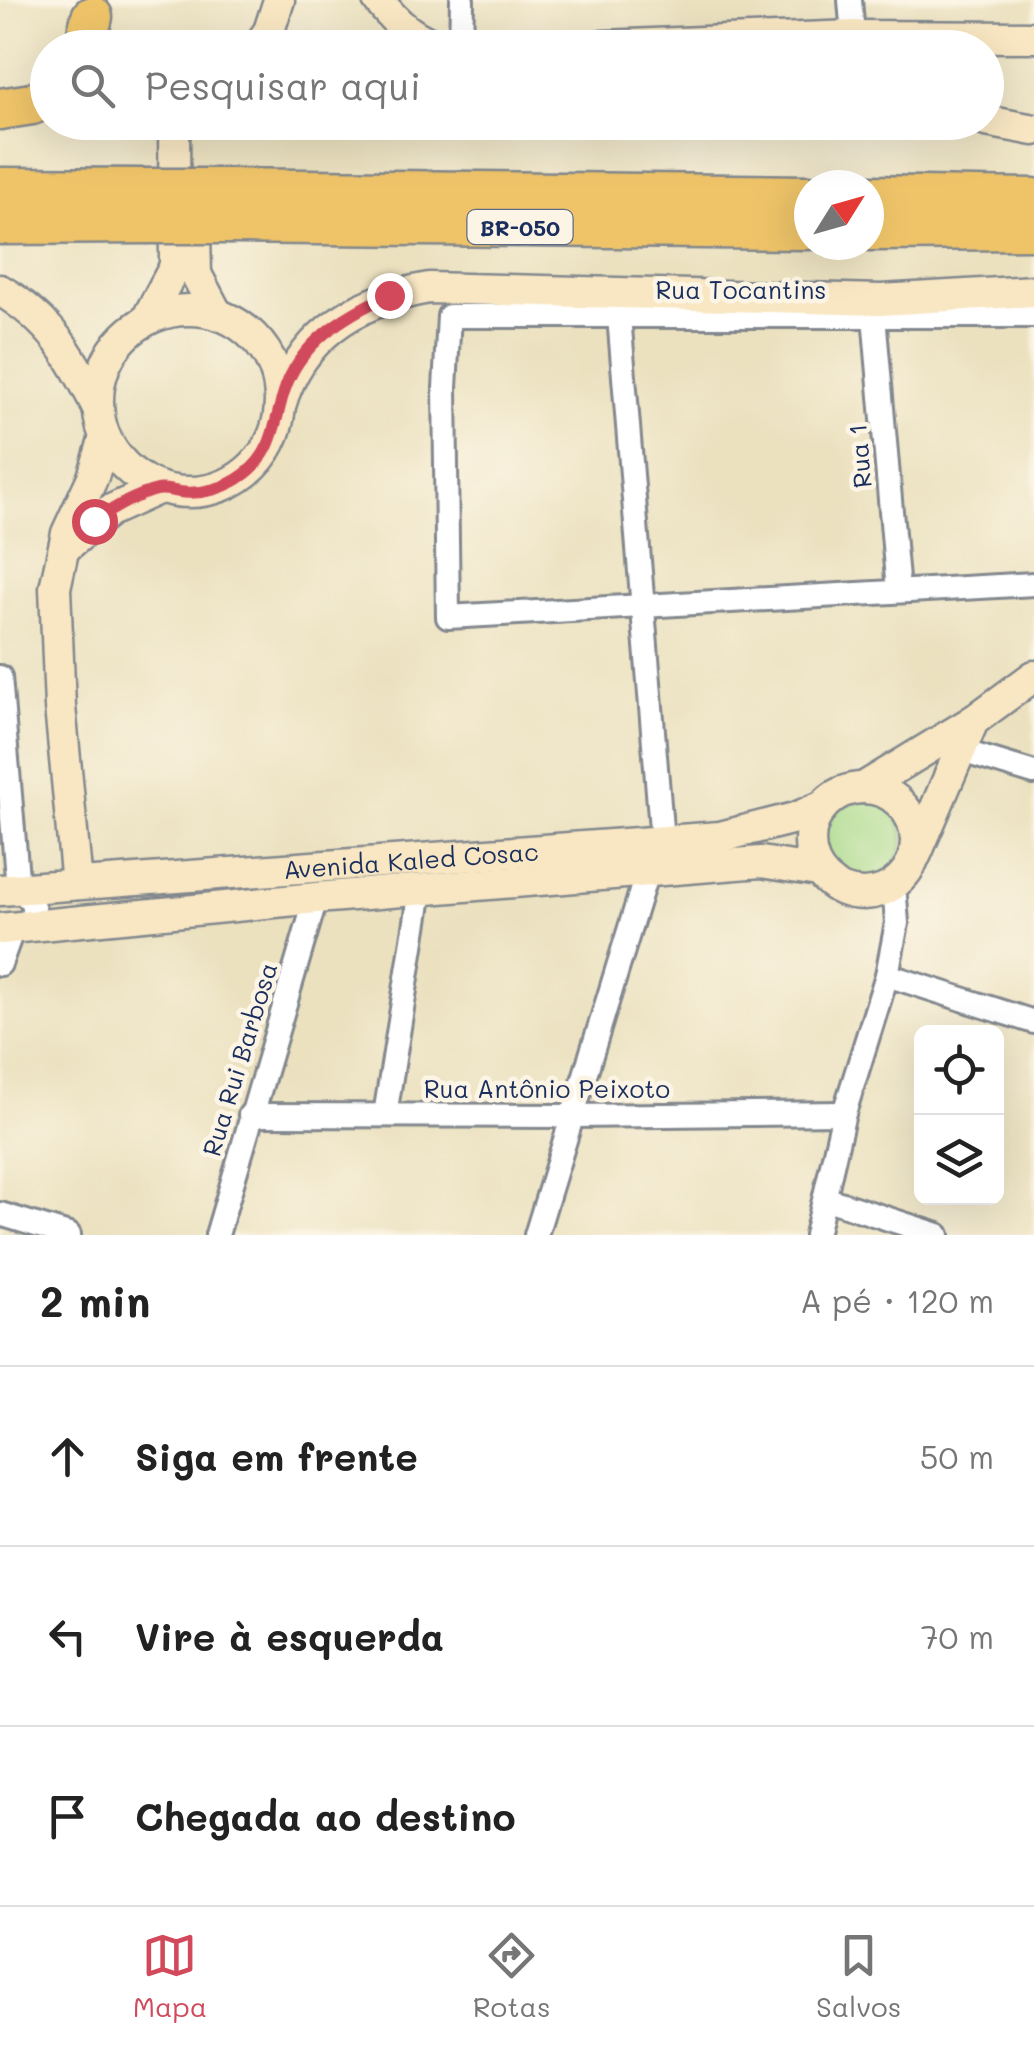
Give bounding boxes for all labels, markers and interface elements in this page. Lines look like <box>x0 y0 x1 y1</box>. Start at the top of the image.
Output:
search box <box>30 30 1004 140</box>
icon: search <box>65 58 120 113</box>
text: Pesquisar aqui <box>145 60 421 110</box>
north arrow <box>794 170 884 260</box>
road number: BR-050 <box>468 210 572 244</box>
route end <box>367 273 413 319</box>
street label: Rua Tocantins <box>656 273 826 305</box>
street label: Rua 1 <box>840 423 878 489</box>
route start <box>72 499 118 545</box>
street label: Avenida Kaled Cosac <box>282 834 540 885</box>
street label: Rua Rui Barbosa <box>194 958 284 1160</box>
map controls <box>914 1025 1004 1205</box>
button: locate <box>914 1025 1004 1115</box>
street label: Rua Antônio Peixoto <box>424 1072 670 1104</box>
button: layers <box>914 1115 1004 1205</box>
text: 2 min <box>40 1273 150 1328</box>
text: A pé · 120 m <box>800 1279 994 1321</box>
icon: ahead <box>40 1429 95 1484</box>
text: Siga em frente <box>135 1431 418 1481</box>
text: 50 m <box>920 1435 994 1477</box>
icon: left <box>40 1609 95 1664</box>
text: Vire à esquerda <box>135 1611 444 1661</box>
text: 70 m <box>921 1615 994 1657</box>
icon: arrive <box>40 1789 95 1844</box>
text: Chegada ao destino <box>135 1791 516 1841</box>
tab: Mapa <box>133 1928 207 2024</box>
tab: Rotas <box>473 1928 551 2024</box>
tab: Salvos <box>816 1928 901 2024</box>

